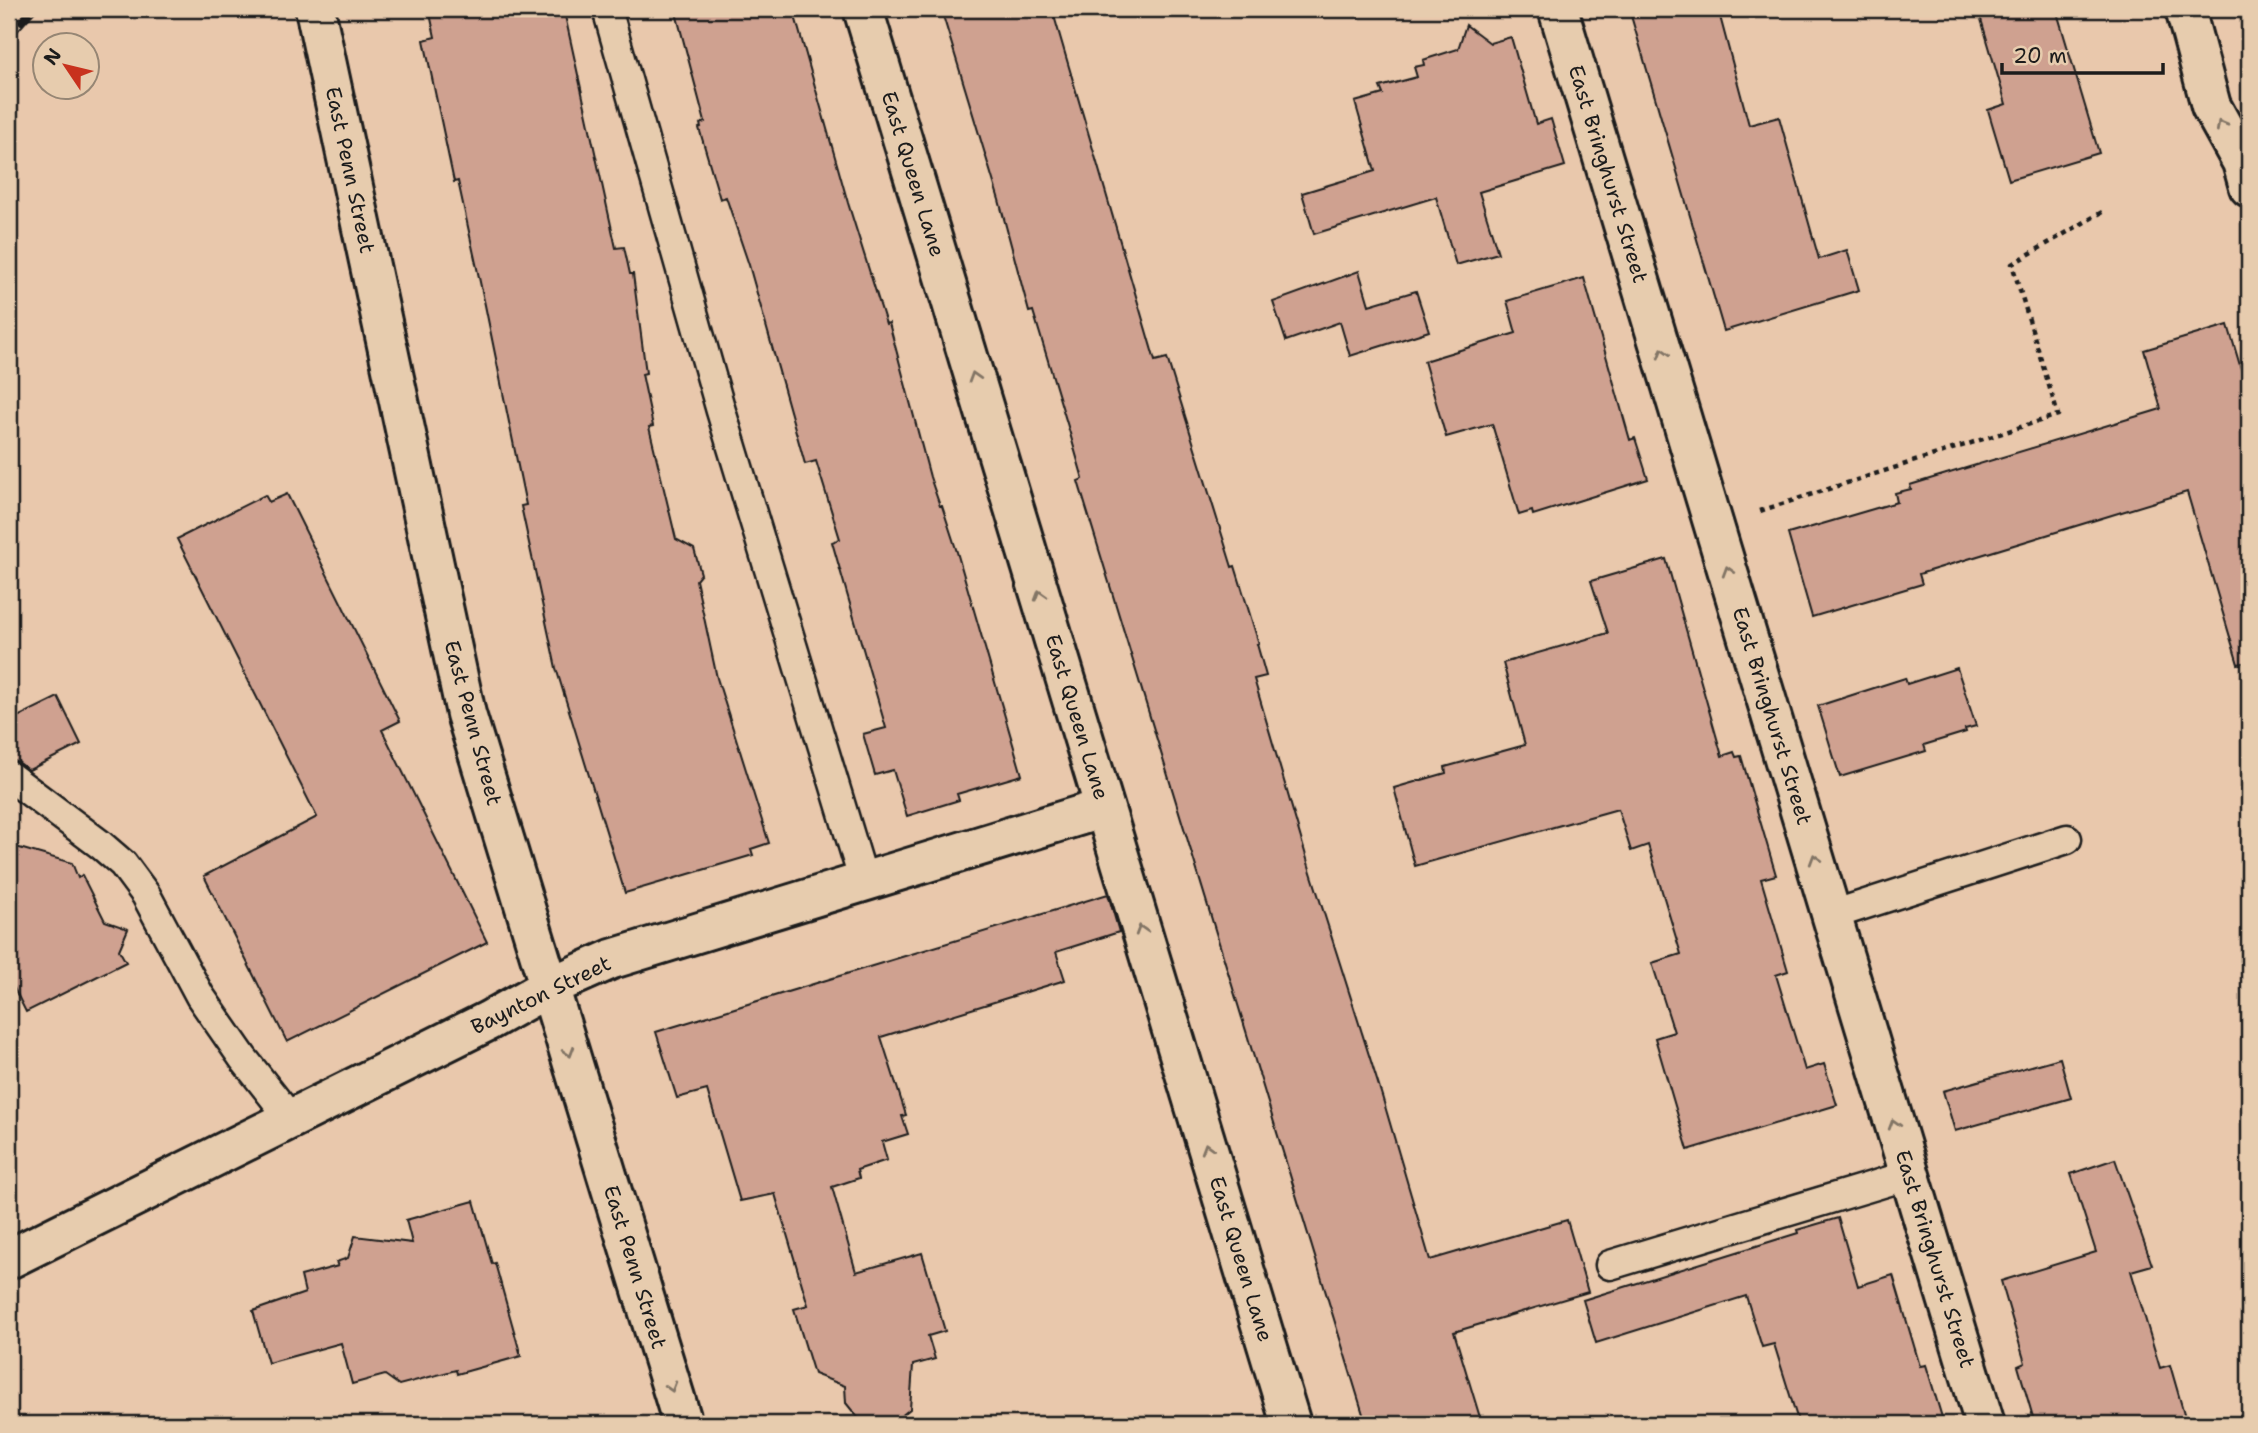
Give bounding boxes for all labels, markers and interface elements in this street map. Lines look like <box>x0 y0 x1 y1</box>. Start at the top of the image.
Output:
north arrow <box>32 32 102 102</box>
scale bar <box>2002 32 2164 76</box>
text: 20 m <box>2013 42 2067 70</box>
text: N <box>38 43 67 70</box>
street label: East Bringhurst Street <box>1561 62 1655 286</box>
street label: East Penn Street <box>319 84 381 256</box>
street label: East Queen Lane <box>875 88 951 260</box>
one-way arrow <box>2216 120 2229 132</box>
one-way arrow <box>1656 348 1671 360</box>
one-way arrow <box>968 372 983 384</box>
one-way arrow <box>1722 565 1737 577</box>
one-way arrow <box>1034 589 1049 601</box>
street label: East Bringhurst Street <box>1725 604 1819 828</box>
street label: East Queen Lane <box>1039 631 1115 803</box>
street label: East Penn Street <box>438 637 508 809</box>
one-way arrow <box>1809 854 1824 866</box>
one-way arrow <box>1135 924 1150 936</box>
street label: Baynton Street <box>466 949 616 1041</box>
one-way arrow <box>561 1046 576 1058</box>
one-way arrow <box>1888 1119 1903 1131</box>
one-way arrow <box>1201 1142 1216 1154</box>
street label: East Bringhurst Street <box>1888 1147 1982 1371</box>
street label: East Queen Lane <box>1203 1173 1279 1345</box>
street label: East Penn Street <box>597 1182 673 1352</box>
one-way arrow <box>663 1381 678 1393</box>

